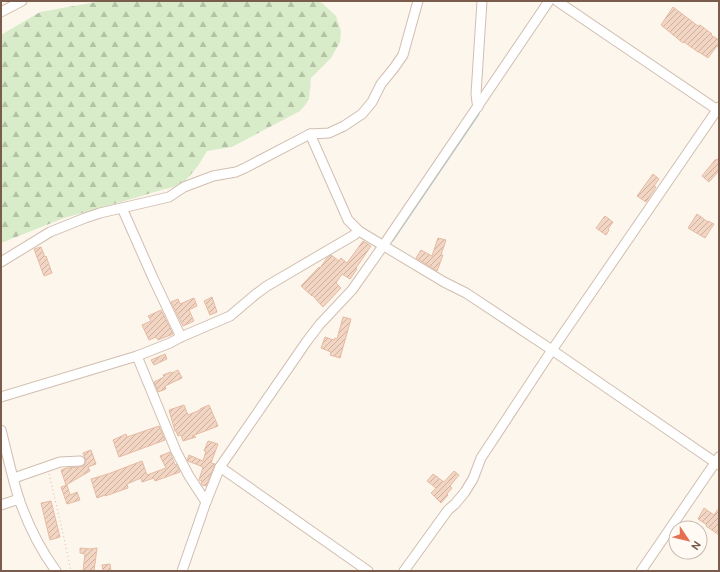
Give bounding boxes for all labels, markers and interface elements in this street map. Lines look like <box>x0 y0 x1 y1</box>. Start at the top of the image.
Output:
north arrow <box>668 520 708 560</box>
text: N <box>689 539 703 553</box>

